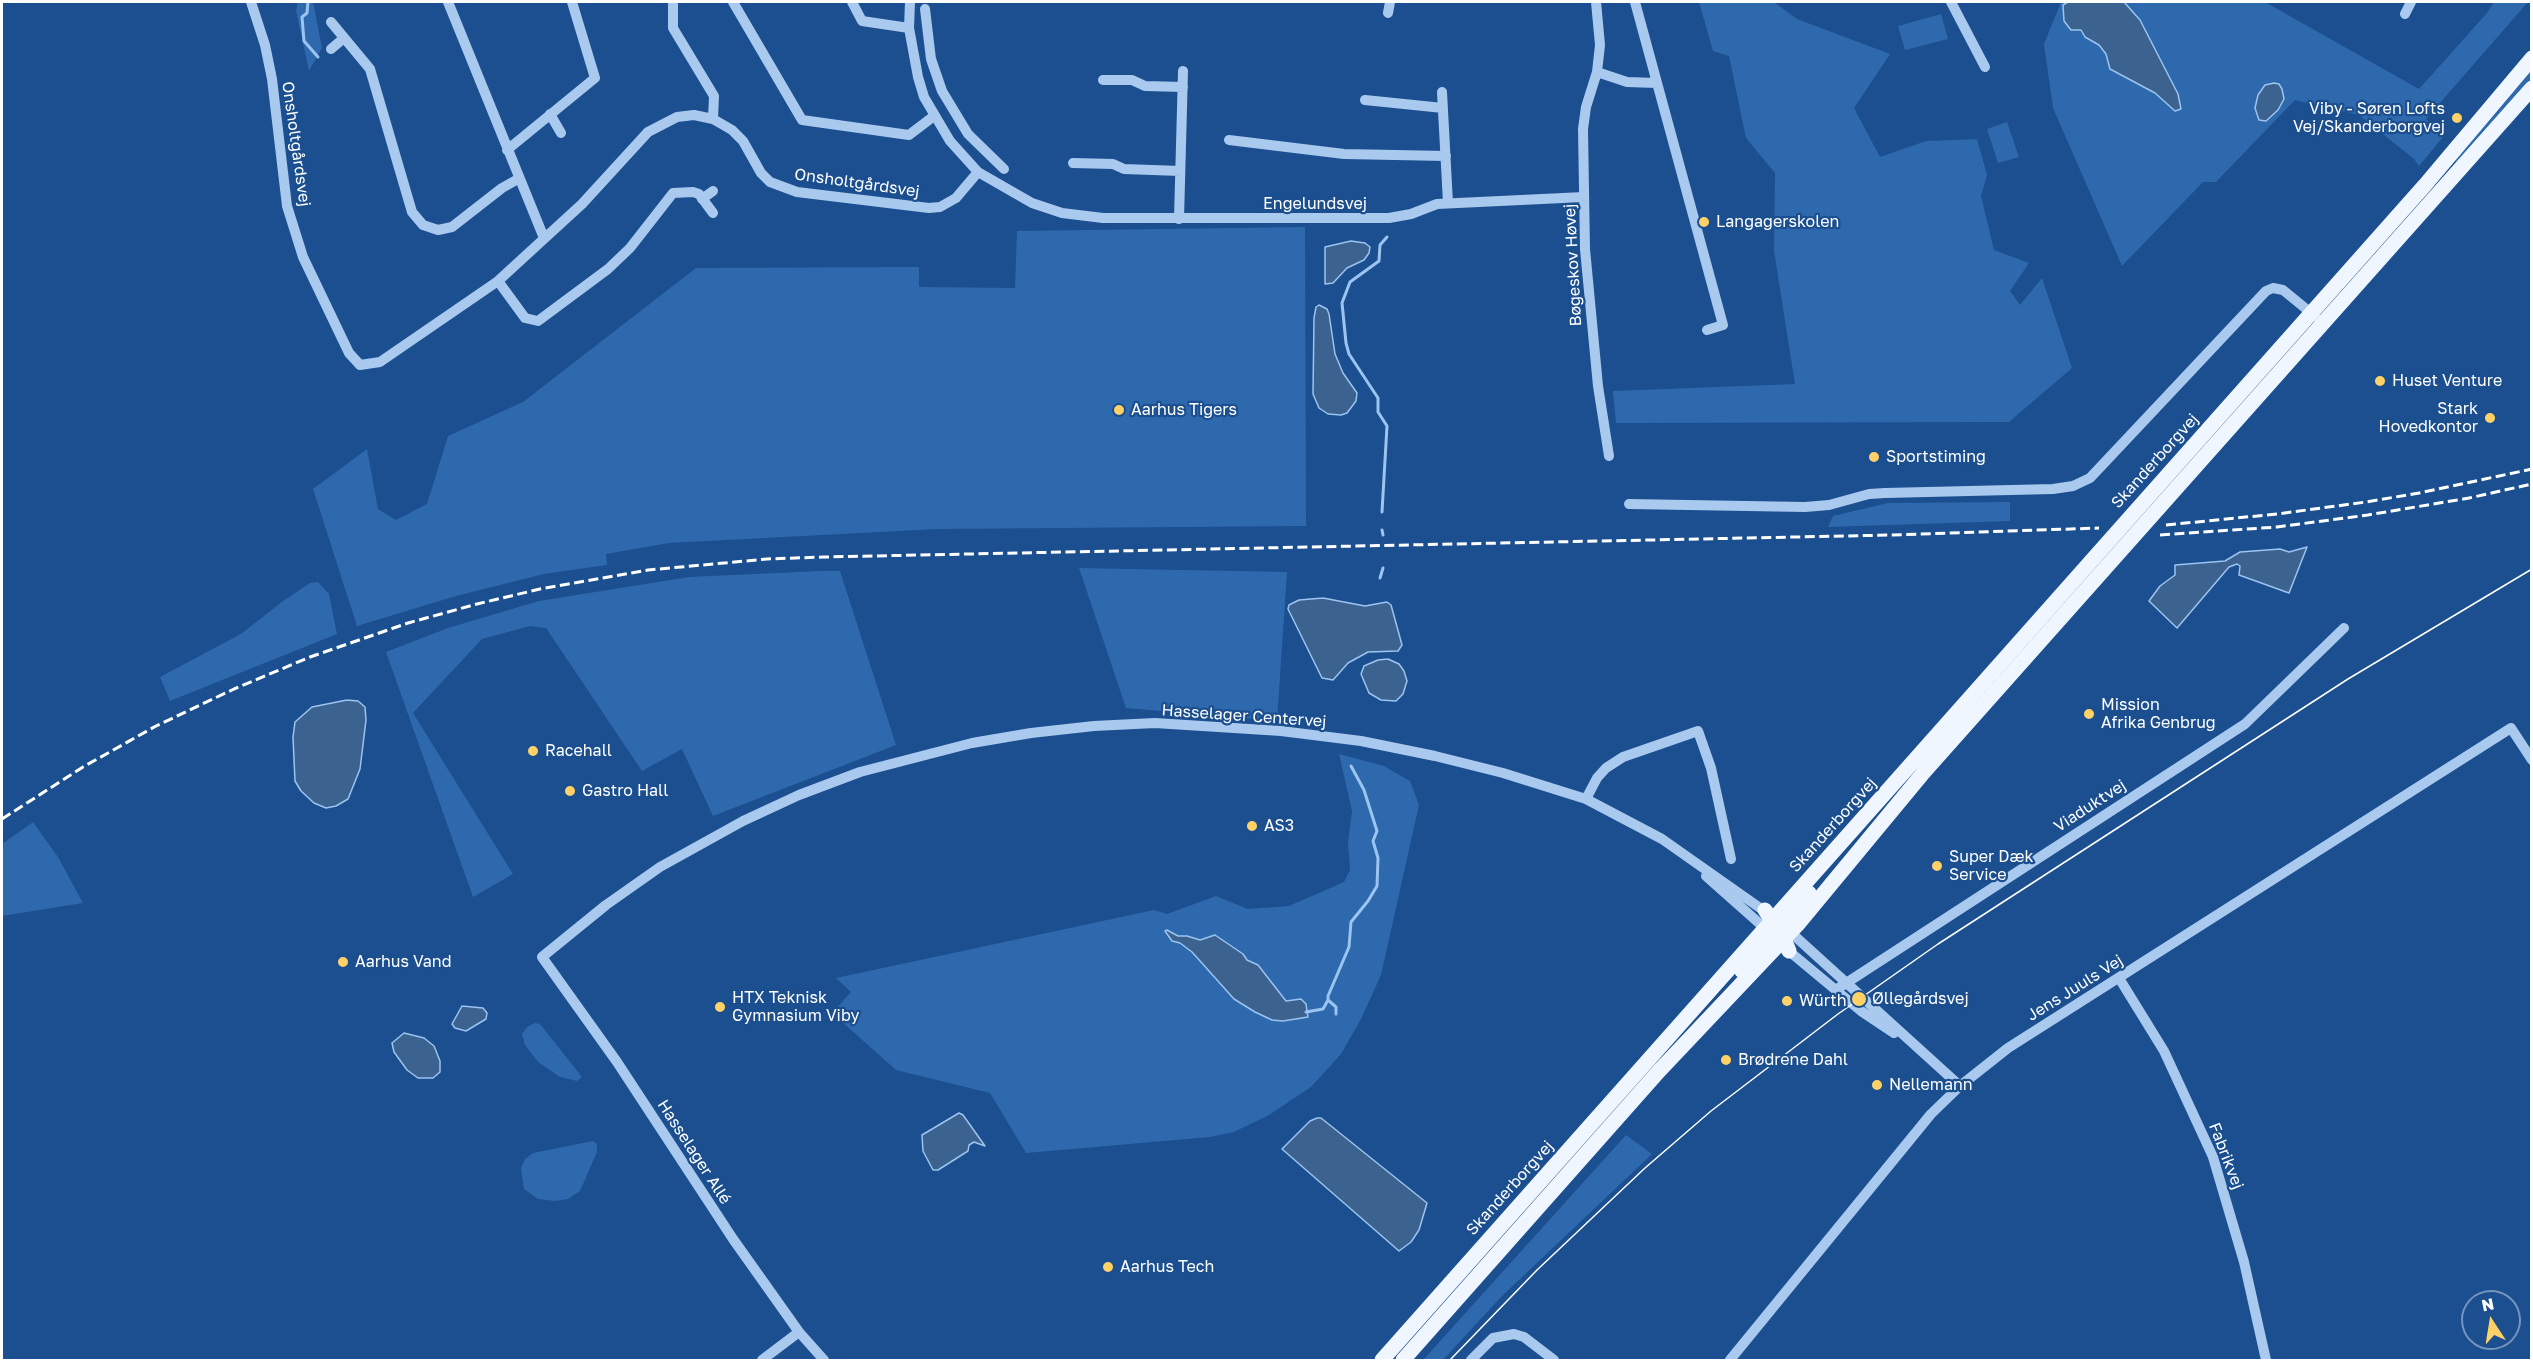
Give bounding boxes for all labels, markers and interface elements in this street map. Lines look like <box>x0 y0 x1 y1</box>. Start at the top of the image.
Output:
street label: Onsholtgårdsvej <box>278 80 314 208</box>
place label: Viby - Søren Lofts Vej/Skanderborgvej <box>2293 99 2445 137</box>
marker: Viby - Søren Lofts Vej/Skanderborgvej <box>2450 111 2464 125</box>
street label: Onsholtgårdsvej <box>793 165 921 201</box>
street label: Engelundsvej <box>1263 194 1367 214</box>
street label: Bøgeskov Høvej <box>1560 203 1586 327</box>
place label: Langagerskolen <box>1716 212 1839 232</box>
marker: Langagerskolen <box>1697 215 1711 229</box>
place label: Huset Venture <box>2392 371 2502 391</box>
marker: Huset Venture <box>2373 374 2387 388</box>
place label: Stark Hovedkontor <box>2379 399 2478 437</box>
place label: Aarhus Tigers <box>1131 400 1237 420</box>
marker: Aarhus Tigers <box>1112 403 1126 417</box>
street label: Skanderborgvej <box>2107 410 2203 512</box>
marker: Stark Hovedkontor <box>2483 411 2497 425</box>
place label: Sportstiming <box>1886 447 1986 467</box>
marker: Sportstiming <box>1867 450 1881 464</box>
place label: Mission Afrika Genbrug <box>2101 695 2216 733</box>
street label: Hasselager Centervej <box>1161 701 1327 731</box>
marker: Mission Afrika Genbrug <box>2082 707 2096 721</box>
place label: Racehall <box>545 741 612 761</box>
marker: Racehall <box>526 744 540 758</box>
street label: Skanderborgvej <box>1785 774 1881 876</box>
street label: Viaduktvej <box>2050 776 2130 836</box>
place label: Gastro Hall <box>582 781 668 801</box>
marker: Gastro Hall <box>563 784 577 798</box>
place label: AS3 <box>1264 816 1294 836</box>
marker: AS3 <box>1245 819 1259 833</box>
place label: Super Dæk Service <box>1949 847 2033 885</box>
marker: Super Dæk Service <box>1930 859 1944 873</box>
street label: Jens Juuls Vej <box>2023 951 2127 1025</box>
place label: Aarhus Vand <box>355 952 451 972</box>
marker: Aarhus Vand <box>336 955 350 969</box>
place label: HTX Teknisk Gymnasium Viby <box>732 988 859 1026</box>
place label: Øllegårdsvej <box>1872 989 1969 1009</box>
marker: Øllegårdsvej <box>1850 990 1868 1008</box>
place label: Würth <box>1799 991 1847 1011</box>
marker: Würth <box>1780 994 1794 1008</box>
marker: HTX Teknisk Gymnasium Viby <box>713 1000 727 1014</box>
place label: Brødrene Dahl <box>1738 1050 1848 1070</box>
marker: Brødrene Dahl <box>1719 1053 1733 1067</box>
place label: Nellemann <box>1889 1075 1973 1095</box>
marker: Nellemann <box>1870 1078 1884 1092</box>
street label: Hasselager Allé <box>653 1096 735 1208</box>
street label: Fabrikvej <box>2204 1120 2248 1192</box>
street label: Skanderborgvej <box>1462 1137 1558 1239</box>
place label: Aarhus Tech <box>1120 1257 1214 1277</box>
marker: Aarhus Tech <box>1101 1260 1115 1274</box>
north arrow <box>2461 1290 2521 1350</box>
text: N <box>2480 1293 2496 1315</box>

